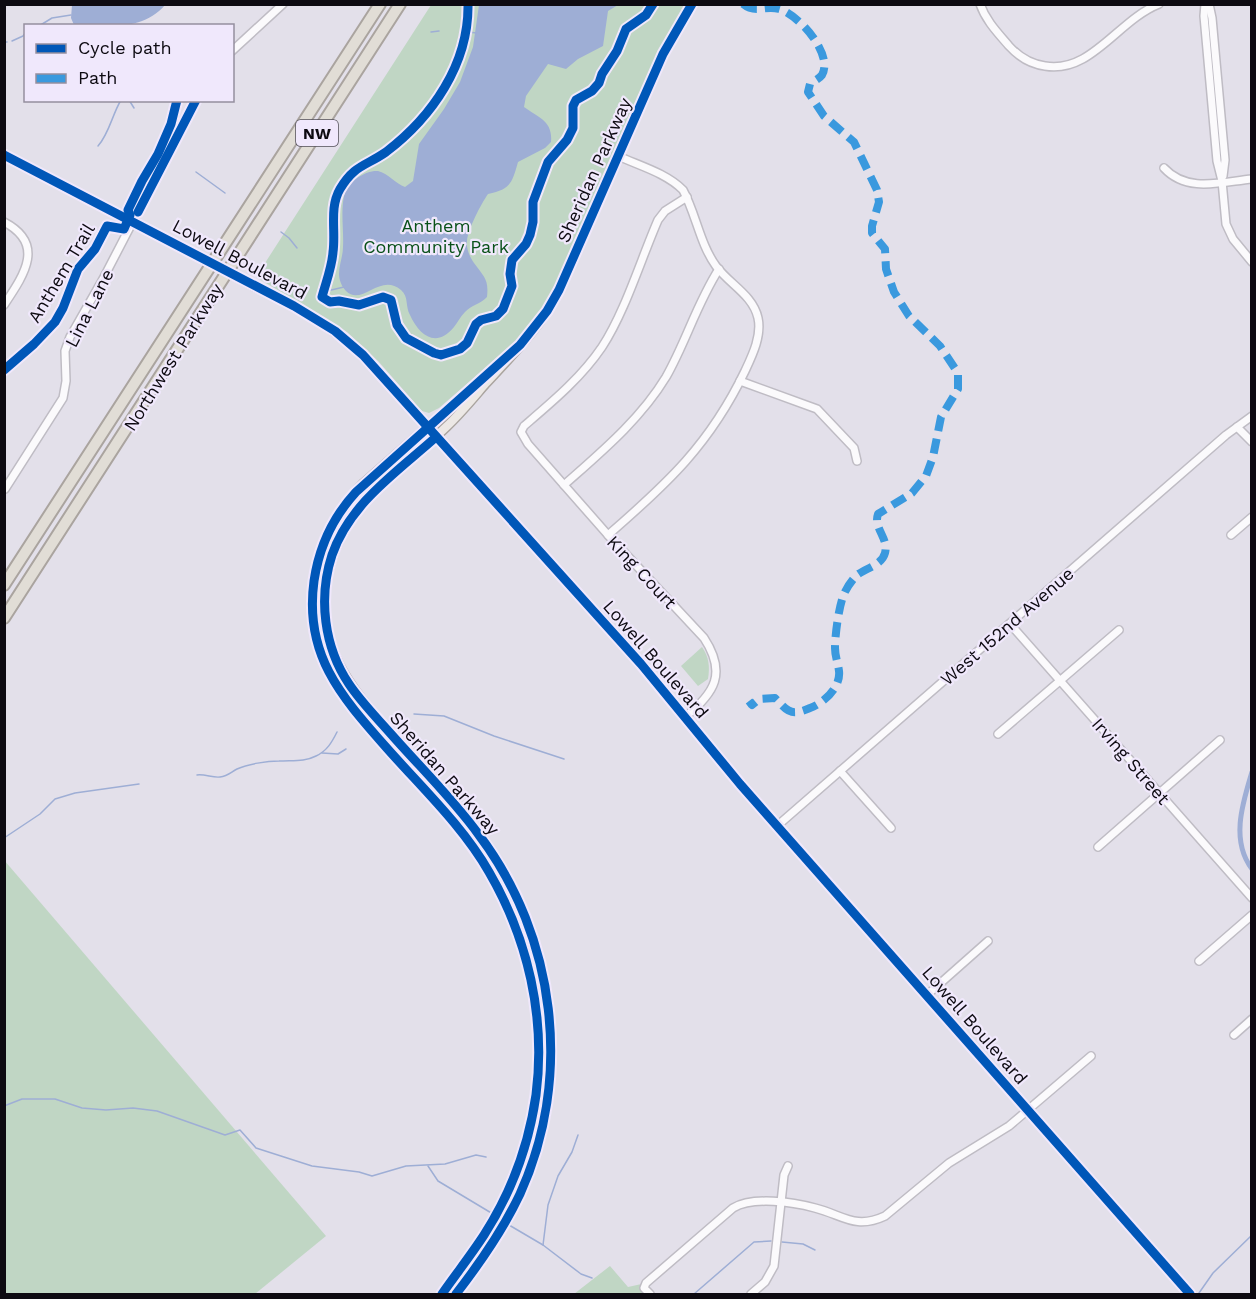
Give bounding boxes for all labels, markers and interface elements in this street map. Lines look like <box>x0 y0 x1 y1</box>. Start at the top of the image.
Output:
legend <box>24 24 234 102</box>
text: Cycle path <box>78 37 172 58</box>
text: Path <box>78 67 118 88</box>
street label: Sheridan Parkway <box>553 94 636 246</box>
road number: NW <box>296 120 338 146</box>
street label: Lowell Boulevard <box>169 215 311 303</box>
park label: Anthem Community Park <box>363 215 509 257</box>
street label: Anthem Trail <box>23 219 99 326</box>
street label: Lina Lane <box>60 265 118 351</box>
street label: Northwest Parkway <box>119 279 227 435</box>
street label: King Court <box>603 531 681 613</box>
street label: West 152nd Avenue <box>936 563 1078 689</box>
street label: Lowell Boulevard <box>599 596 713 722</box>
street label: Sheridan Parkway <box>386 707 505 839</box>
street label: Irving Street <box>1088 713 1175 809</box>
street label: Lowell Boulevard <box>918 962 1032 1088</box>

